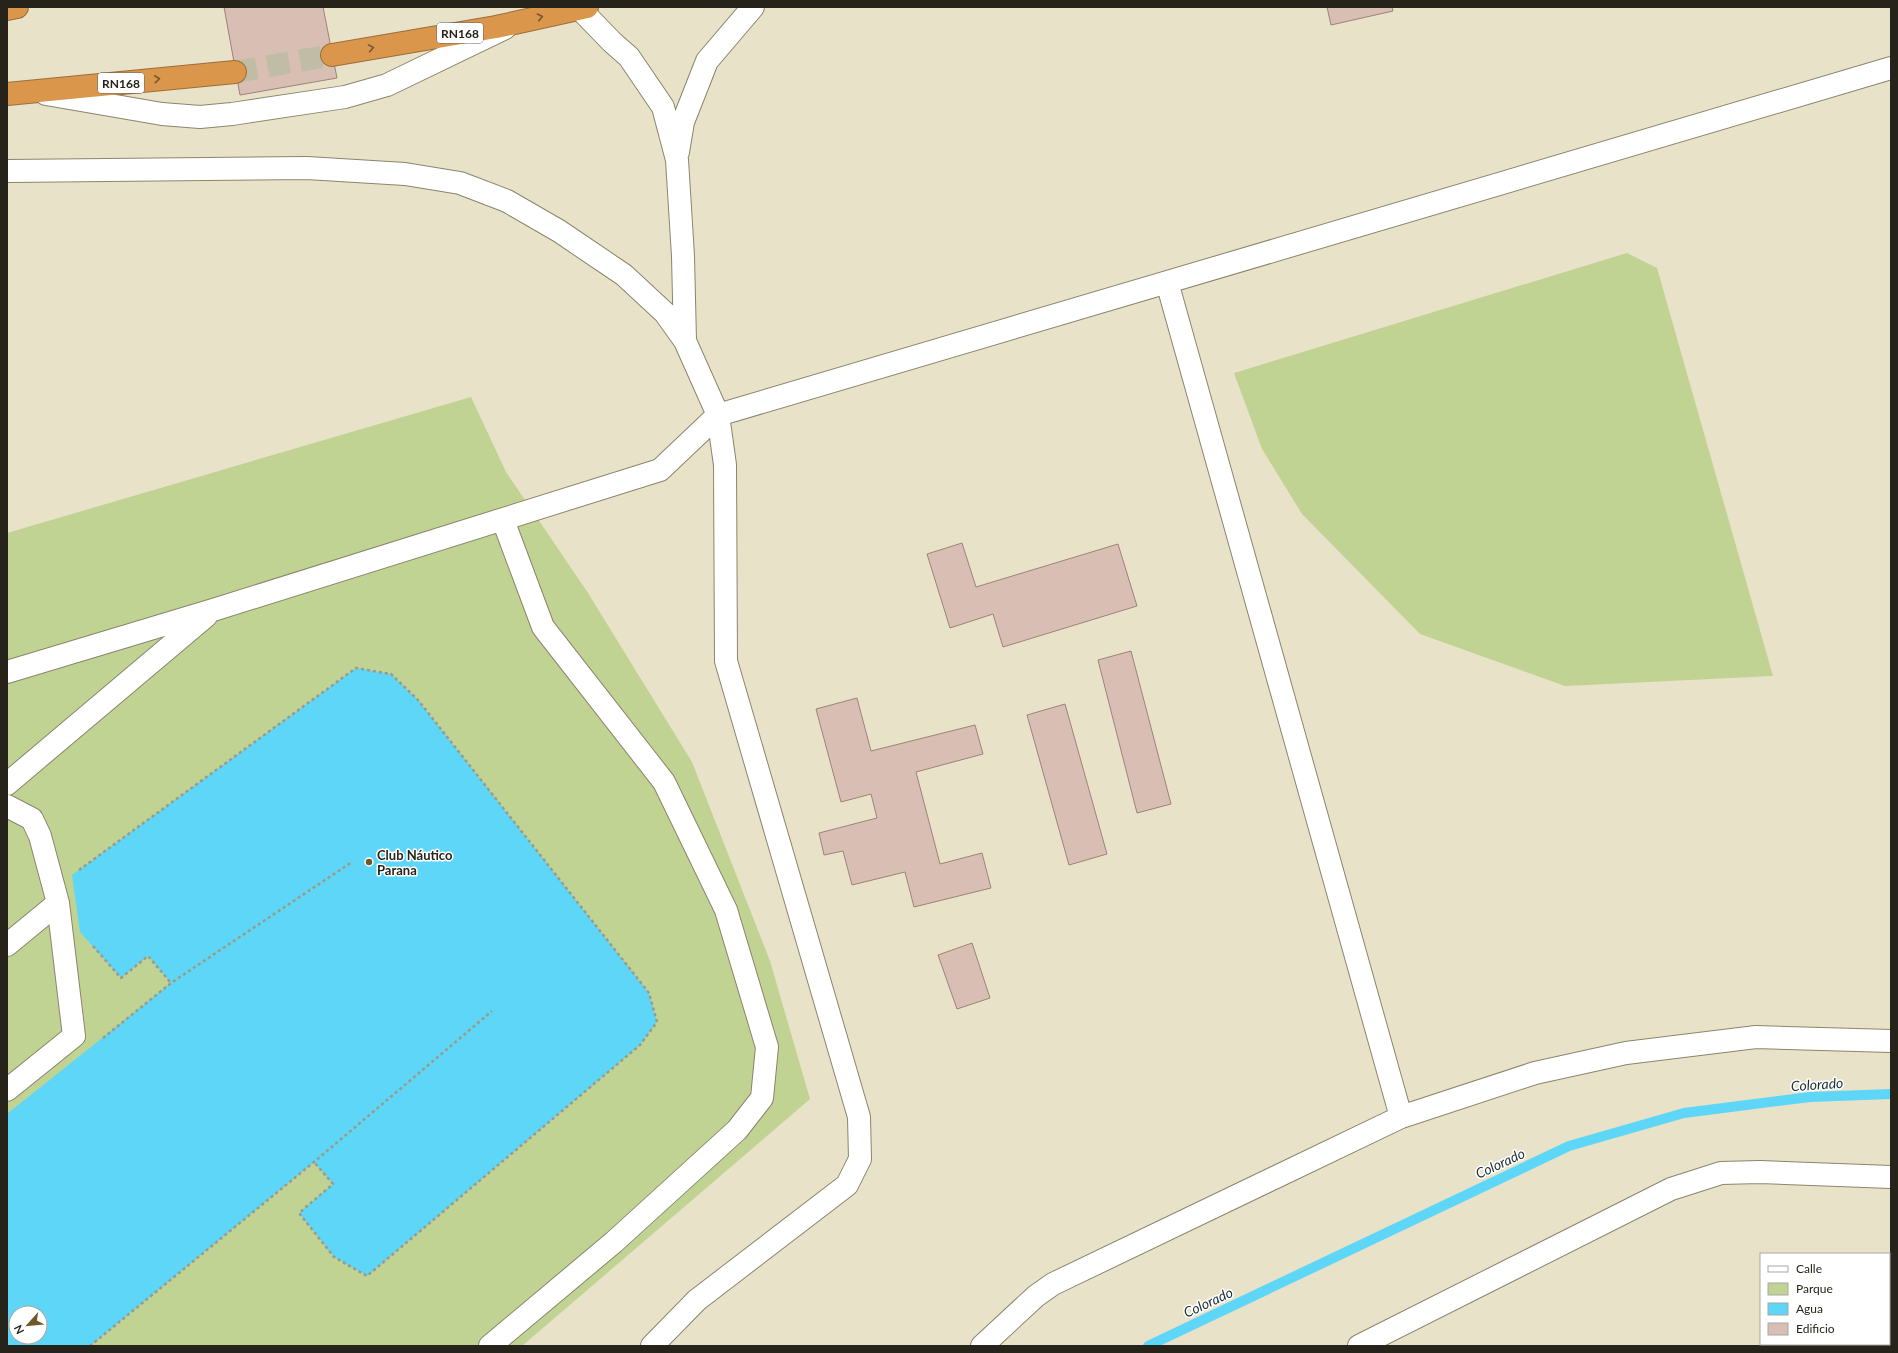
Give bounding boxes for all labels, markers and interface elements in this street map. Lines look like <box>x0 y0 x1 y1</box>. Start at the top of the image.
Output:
one-way arrow <box>537 14 543 22</box>
road number: RN168 <box>437 23 483 43</box>
one-way arrow <box>368 45 374 53</box>
road number: RN168 <box>98 73 144 93</box>
one-way arrow <box>154 75 160 84</box>
place label: Club Náutico Parana <box>377 847 453 878</box>
marker: Club Náutico Parana <box>364 857 374 867</box>
water label: Colorado <box>1790 1074 1844 1094</box>
water label: Colorado <box>1473 1144 1527 1182</box>
legend <box>1760 1253 1890 1345</box>
text: Calle <box>1796 1261 1822 1276</box>
text: Parque <box>1796 1281 1833 1296</box>
water label: Colorado <box>1181 1283 1235 1321</box>
text: Agua <box>1796 1301 1823 1316</box>
north arrow <box>8 1305 48 1345</box>
text: Edificio <box>1796 1321 1835 1336</box>
text: N <box>11 1323 26 1336</box>

